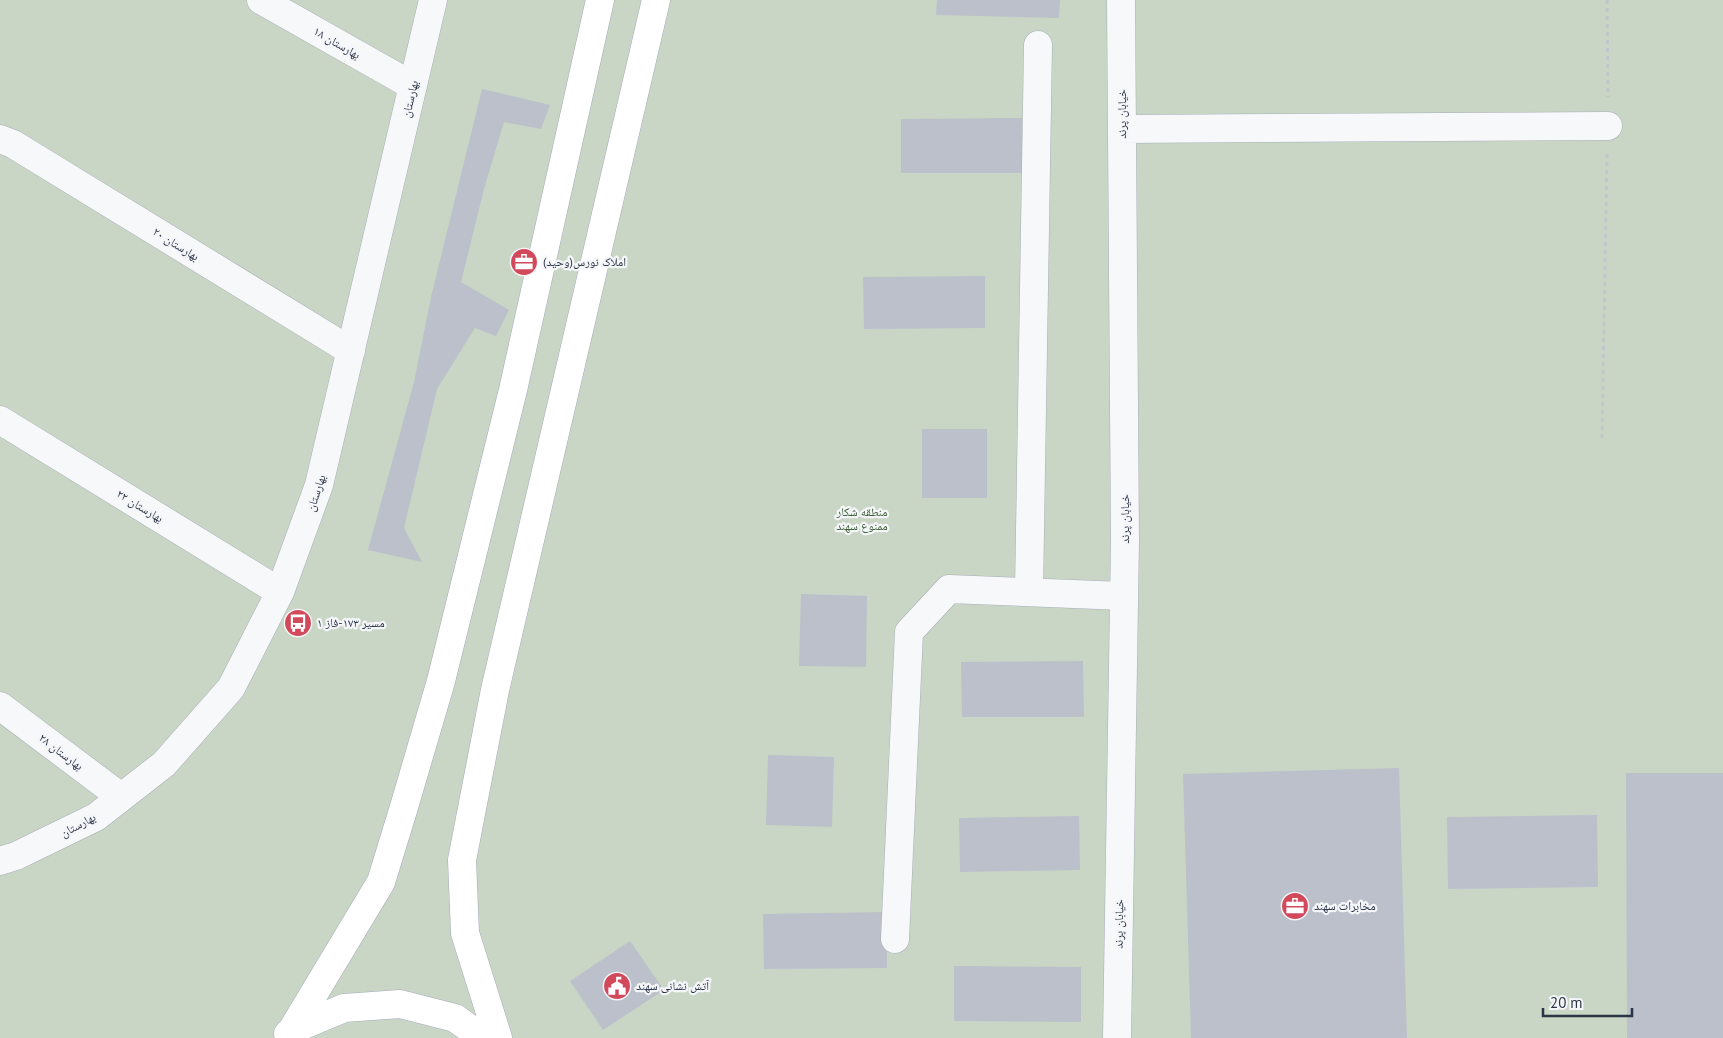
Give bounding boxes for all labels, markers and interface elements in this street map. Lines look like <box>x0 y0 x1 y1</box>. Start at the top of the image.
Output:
street label: بهارستان ۱۸ <box>311 23 363 62</box>
street label: بهارستان <box>398 79 421 119</box>
street label: خیابان پرند <box>1114 89 1129 139</box>
street label: بهارستان ۲۰ <box>150 223 202 264</box>
office icon: املاک نورس(وحید) <box>509 247 539 277</box>
place label: املاک نورس(وحید) <box>543 254 626 269</box>
street label: بهارستان <box>303 473 329 513</box>
street label: بهارستان ۲۲ <box>114 486 166 526</box>
street label: خیابان پرند <box>1117 494 1132 544</box>
park label: منطقه شکار ممنوع سهند <box>836 504 888 534</box>
bus stop icon: مسیر ۱۷۳-فاز ۱ <box>283 608 313 638</box>
place label: مسیر ۱۷۳-فاز ۱ <box>317 615 385 630</box>
street label: بهارستان ۲۸ <box>36 730 87 773</box>
street label: بهارستان <box>58 809 98 840</box>
office icon: مخابرات سهند <box>1280 891 1310 921</box>
place label: مخابرات سهند <box>1314 898 1376 913</box>
street label: خیابان پرند <box>1111 899 1127 949</box>
public building icon: آتش نشانی سهند <box>602 971 632 1001</box>
place label: آتش نشانی سهند <box>636 978 710 993</box>
scale bar <box>1543 986 1632 1018</box>
text: 20 m <box>1550 993 1583 1012</box>

